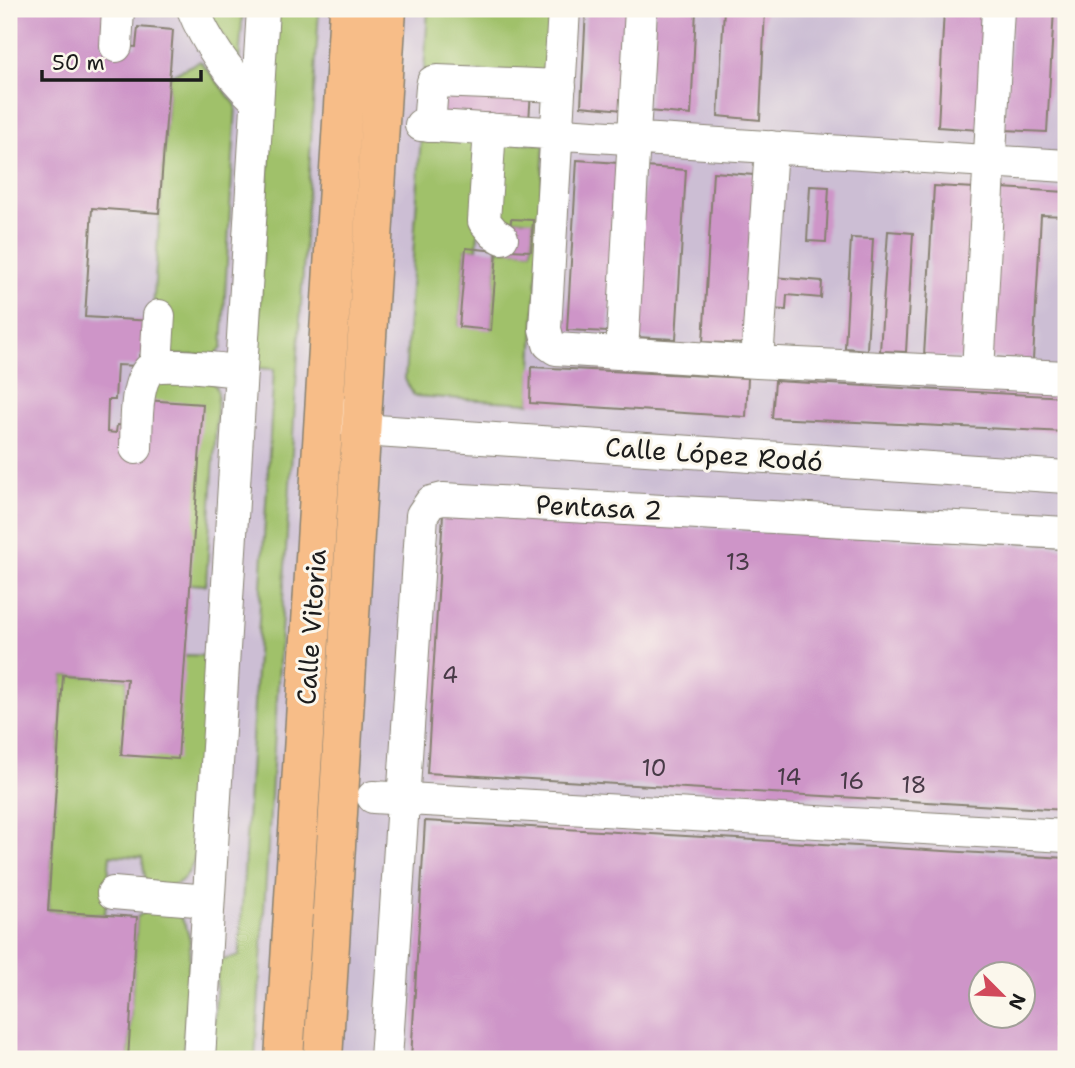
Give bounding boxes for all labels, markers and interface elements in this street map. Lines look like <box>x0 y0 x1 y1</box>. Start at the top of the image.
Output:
scale bar <box>42 38 201 82</box>
text: 50 m <box>52 49 105 77</box>
street label: Calle López Rodó <box>604 429 824 479</box>
street label: Pentasa 2 <box>535 486 663 528</box>
house number: 13 <box>726 547 750 577</box>
street label: Calle Vitoria <box>288 548 334 706</box>
house number: 4 <box>442 660 458 690</box>
house number: 10 <box>641 753 667 783</box>
house number: 14 <box>777 762 801 792</box>
house number: 16 <box>840 766 864 796</box>
house number: 18 <box>901 770 927 800</box>
north arrow <box>967 960 1036 1030</box>
text: N <box>1003 990 1032 1014</box>

